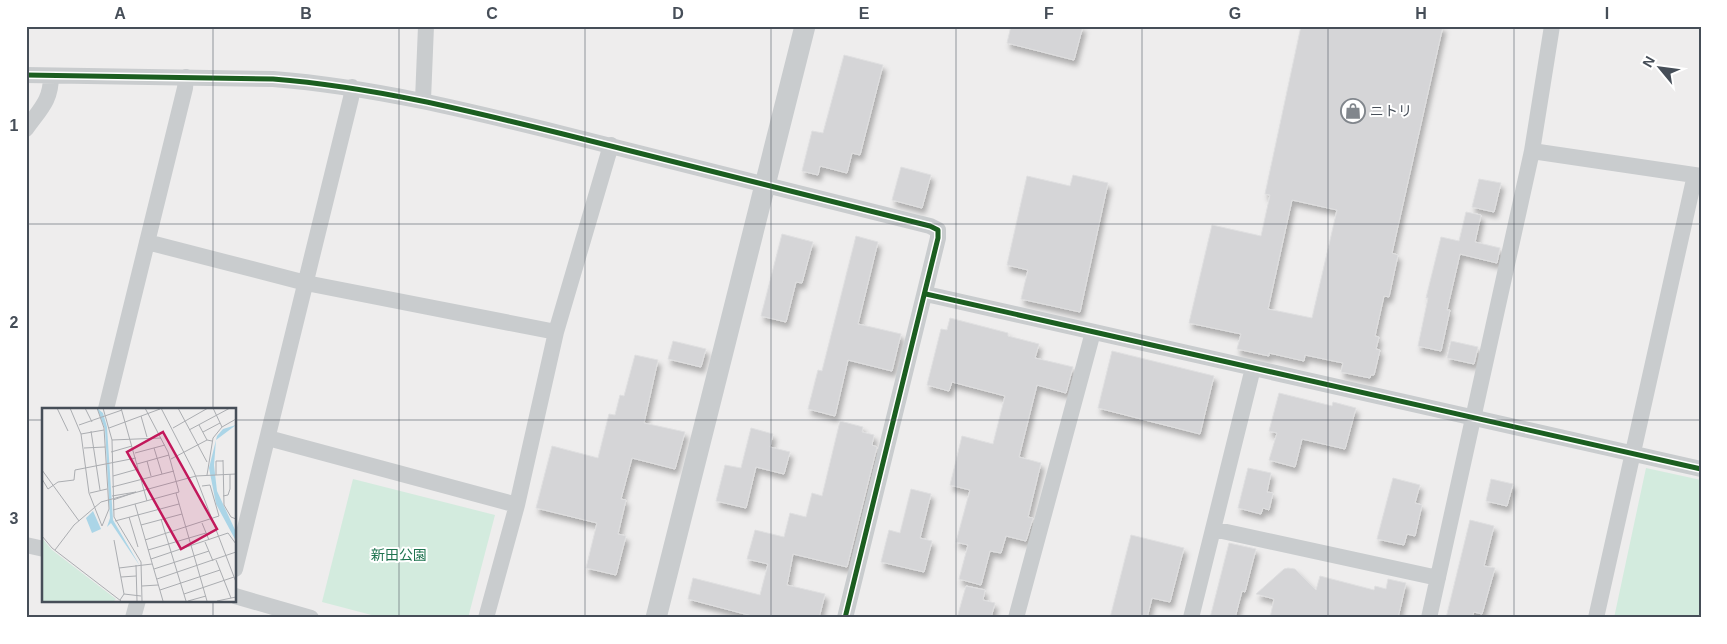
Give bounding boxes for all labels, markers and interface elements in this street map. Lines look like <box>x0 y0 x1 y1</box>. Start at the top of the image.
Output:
text: A <box>114 5 126 22</box>
text: B <box>300 5 312 22</box>
text: C <box>486 5 498 22</box>
text: D <box>672 5 684 22</box>
text: E <box>859 5 870 22</box>
text: F <box>1044 5 1054 22</box>
text: G <box>1229 5 1241 22</box>
text: H <box>1415 5 1427 22</box>
text: I <box>1605 5 1609 22</box>
north arrow <box>1634 42 1684 92</box>
text: N <box>1639 53 1658 70</box>
shop icon: ニトリ <box>1340 98 1366 124</box>
place label: ニトリ <box>1370 103 1412 119</box>
text: 1 <box>10 117 19 134</box>
text: 2 <box>10 314 19 331</box>
inset map <box>42 408 236 602</box>
text: 3 <box>10 510 19 527</box>
park label: 新田公園 <box>371 547 427 563</box>

